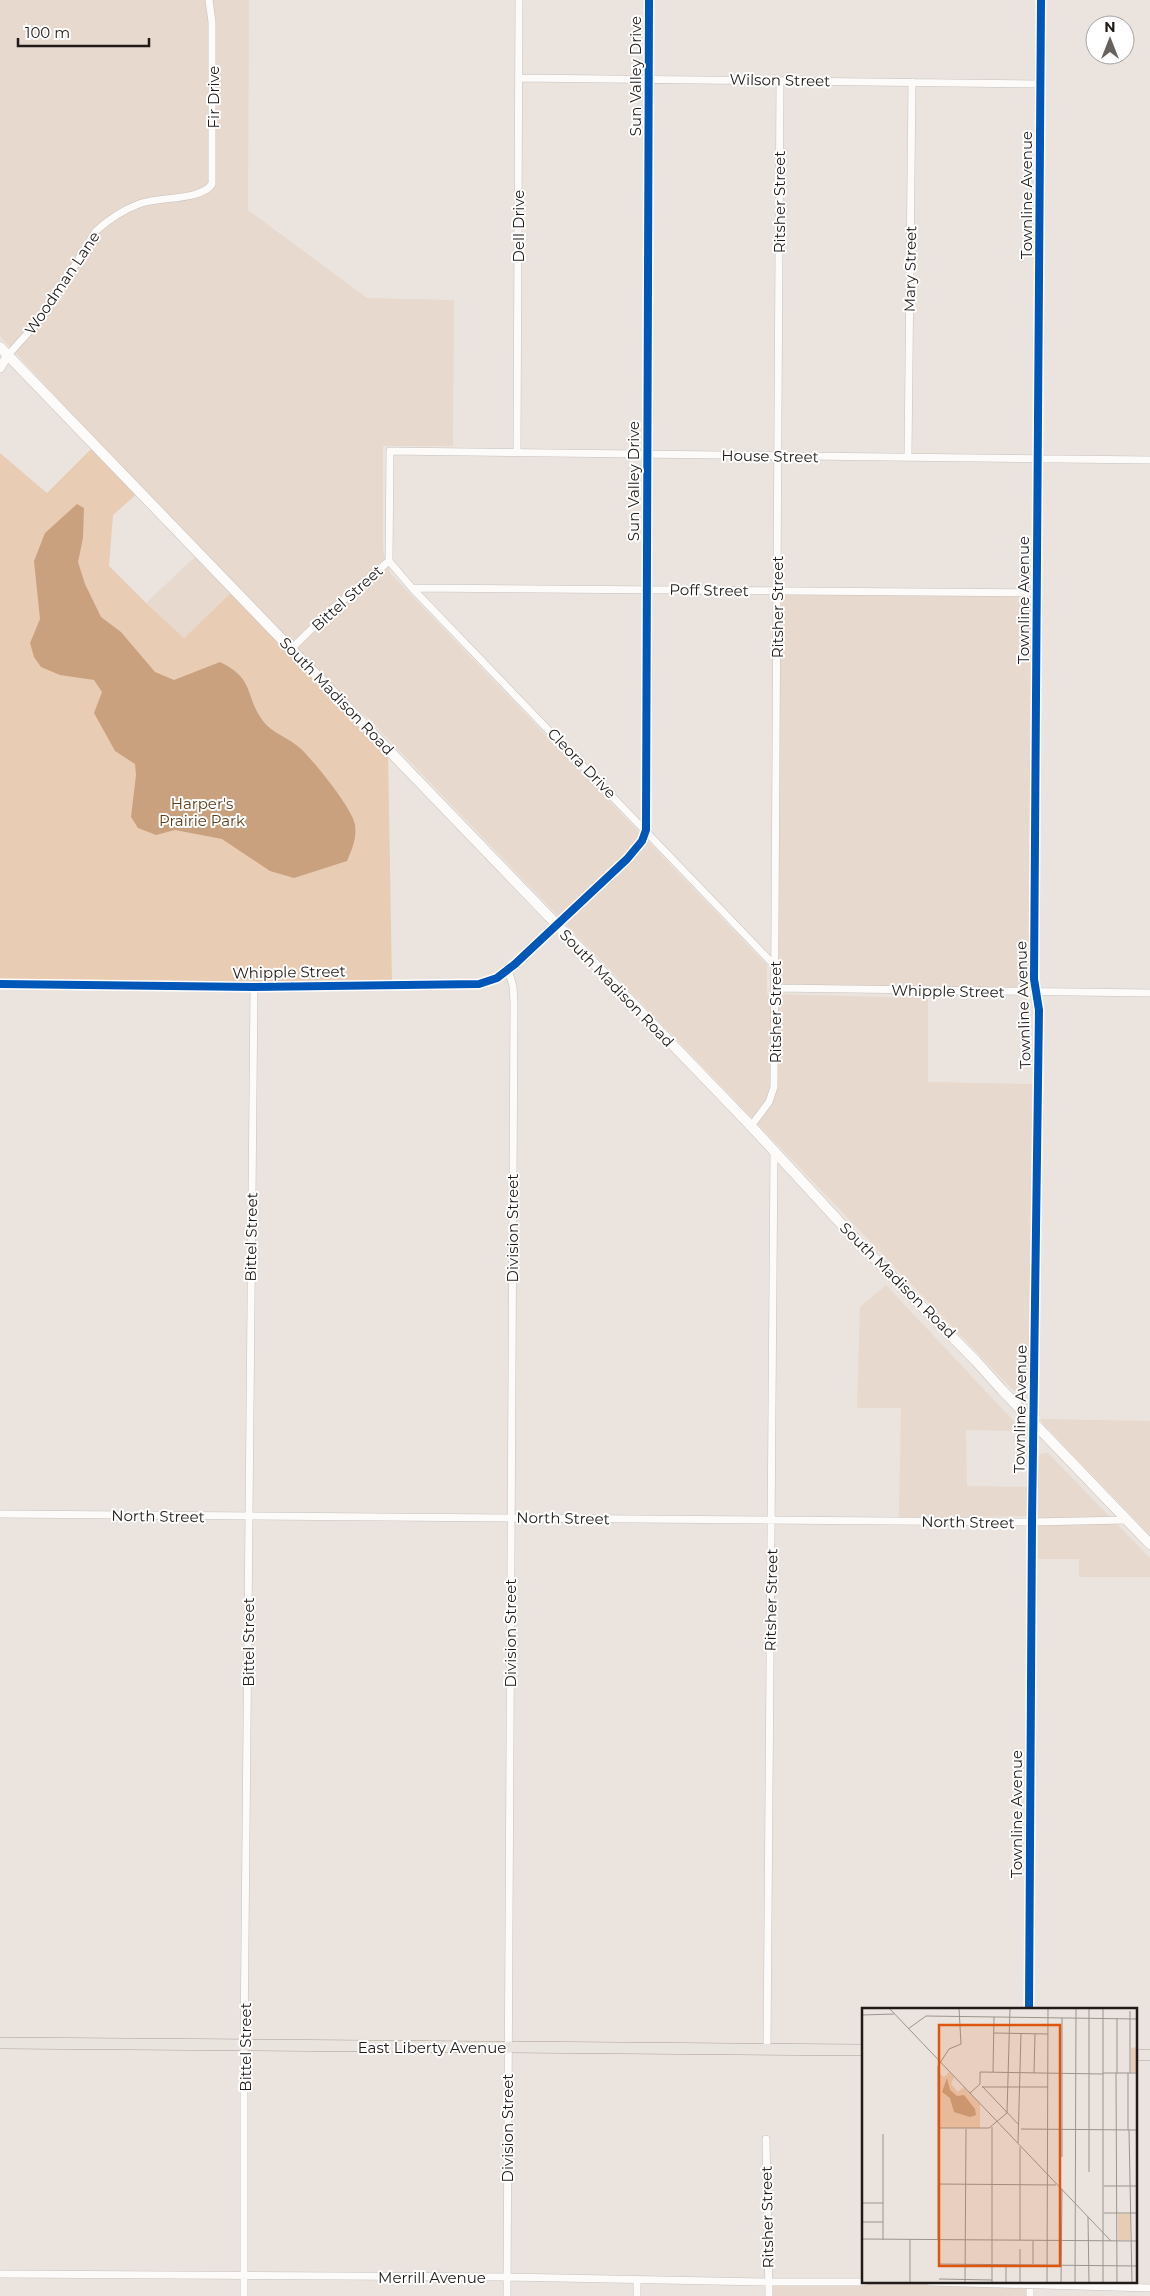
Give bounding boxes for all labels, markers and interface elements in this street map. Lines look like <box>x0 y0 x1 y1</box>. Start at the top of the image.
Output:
scale bar <box>18 15 149 47</box>
north arrow <box>1085 15 1135 65</box>
street label: Sun Valley Drive <box>626 16 645 136</box>
text: N <box>1104 18 1116 36</box>
text: 100 m <box>25 23 70 42</box>
street label: Fir Drive <box>204 66 223 128</box>
street label: Wilson Street <box>730 70 830 90</box>
street label: Townline Avenue <box>1017 131 1036 259</box>
street label: Ritsher Street <box>770 151 789 253</box>
street label: Dell Drive <box>509 190 528 262</box>
street label: Mary Street <box>900 226 920 312</box>
street label: Woodman Lane <box>20 228 104 338</box>
street label: Sun Valley Drive <box>624 421 643 541</box>
street label: House Street <box>721 446 819 466</box>
street label: Townline Avenue <box>1014 536 1033 664</box>
street label: Ritsher Street <box>768 556 787 658</box>
street label: Bittel Street <box>307 561 387 635</box>
street label: Poff Street <box>669 580 749 600</box>
street label: South Madison Road <box>276 633 398 759</box>
street label: Cleora Drive <box>544 724 620 802</box>
park label: Harper's Prairie Park <box>159 794 245 830</box>
street label: South Madison Road <box>556 925 678 1051</box>
street label: Townline Avenue <box>1011 941 1035 1069</box>
street label: Ritsher Street <box>766 961 785 1063</box>
street label: Whipple Street <box>232 962 346 982</box>
street label: Whipple Street <box>891 981 1005 1001</box>
street label: Division Street <box>503 1174 522 1282</box>
street label: Bittel Street <box>241 1192 261 1282</box>
street label: South Madison Road <box>836 1218 960 1342</box>
street label: Townline Avenue <box>1009 1345 1031 1473</box>
street label: North Street <box>111 1506 205 1526</box>
street label: North Street <box>516 1508 610 1528</box>
street label: North Street <box>921 1512 1015 1532</box>
street label: Ritsher Street <box>761 1549 781 1651</box>
street label: Division Street <box>501 1579 520 1687</box>
street label: Bittel Street <box>239 1597 258 1687</box>
street label: Townline Avenue <box>1007 1750 1026 1878</box>
street label: Bittel Street <box>236 2002 255 2092</box>
inset map <box>862 2008 1138 2284</box>
street label: East Liberty Avenue <box>358 2038 506 2057</box>
street label: Division Street <box>498 2074 517 2182</box>
street label: Ritsher Street <box>757 2166 777 2268</box>
street label: Merrill Avenue <box>378 2268 486 2287</box>

